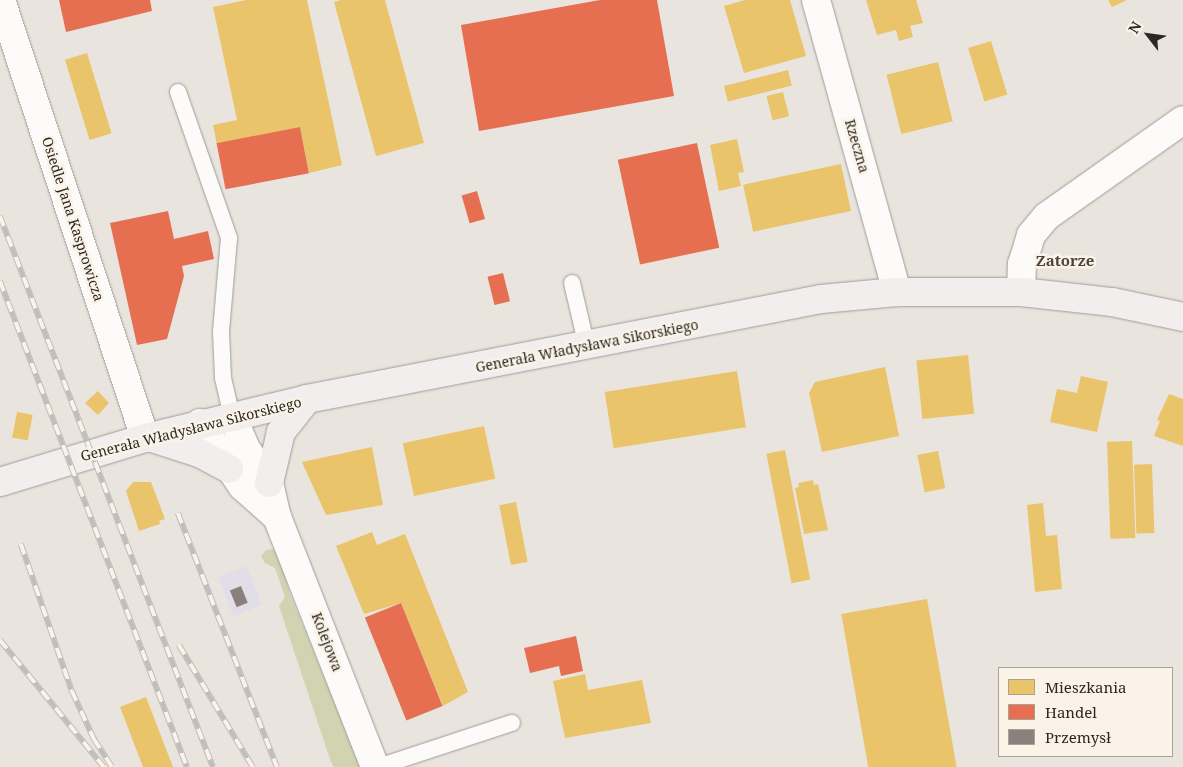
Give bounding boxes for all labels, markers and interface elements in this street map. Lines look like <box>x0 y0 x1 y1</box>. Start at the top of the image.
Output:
north arrow <box>1123 10 1173 60</box>
text: N <box>1124 18 1146 37</box>
street label: Rzeczna <box>841 117 873 175</box>
street label: Osiedle Jana Kasprowicza <box>38 135 108 303</box>
district label: Zatorze <box>1036 252 1094 270</box>
street label: Generała Władysława Sikorskiego <box>474 316 700 376</box>
street label: Generała Władysława Sikorskiego <box>79 393 303 465</box>
street label: Kolejowa <box>308 610 346 674</box>
legend <box>998 667 1173 757</box>
text: Mieszkania <box>1045 677 1126 697</box>
text: Handel <box>1045 702 1097 722</box>
text: Przemysł <box>1045 727 1111 747</box>

